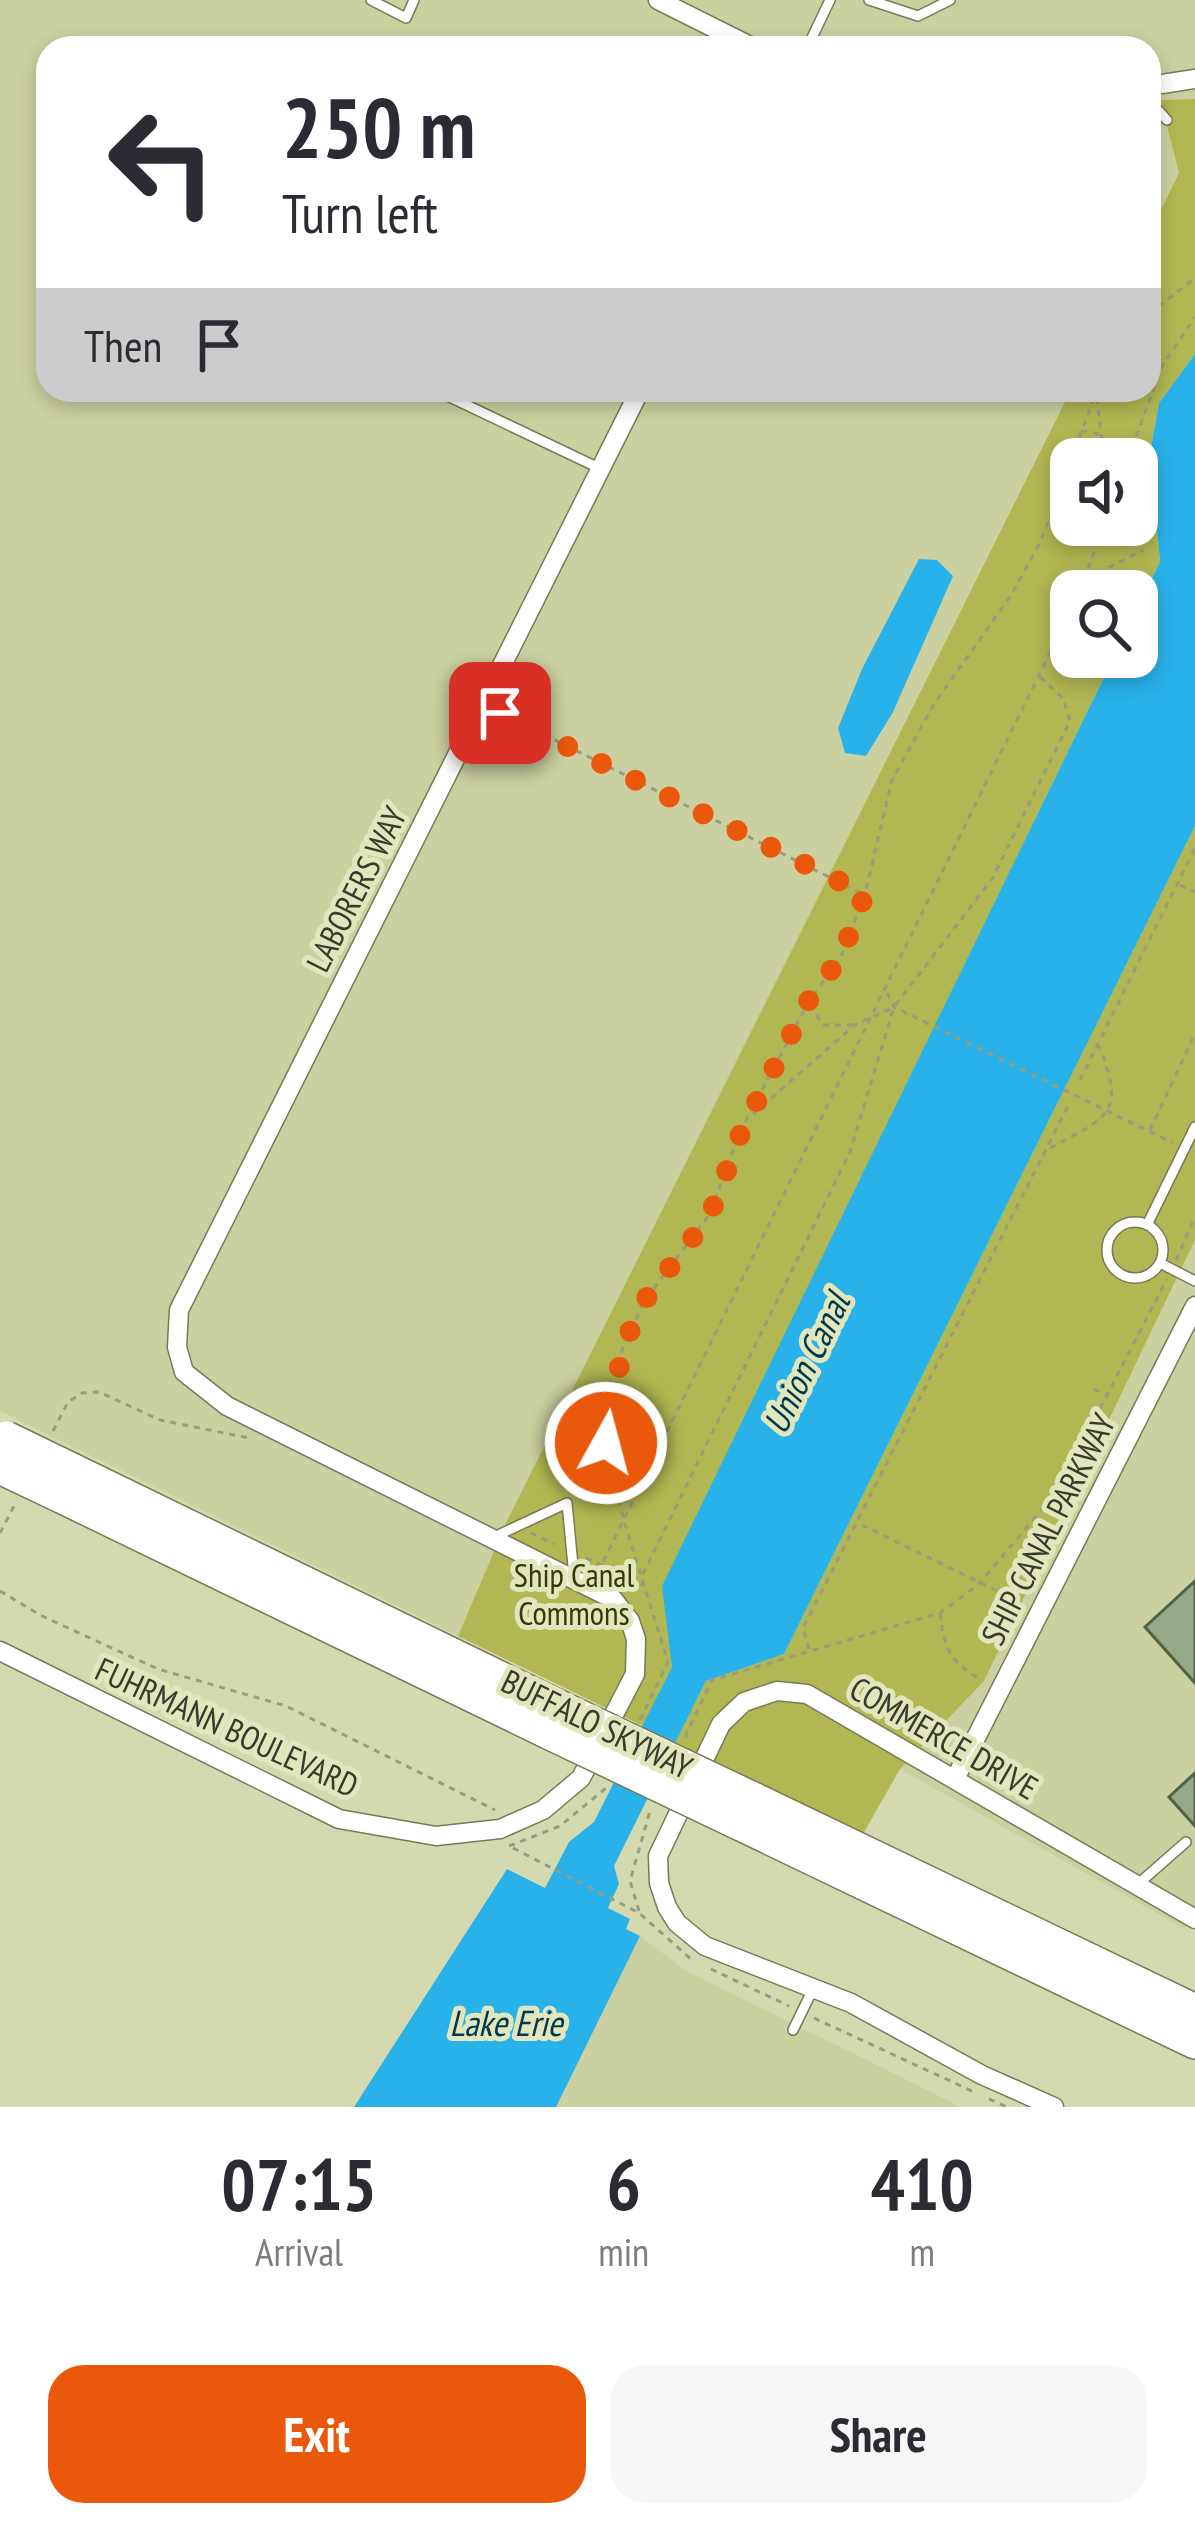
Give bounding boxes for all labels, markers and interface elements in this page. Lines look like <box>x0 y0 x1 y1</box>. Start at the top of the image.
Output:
text: 250 m <box>282 72 475 181</box>
icon: left <box>84 84 240 240</box>
text: Turn left <box>282 178 438 248</box>
icon: arrive <box>186 312 252 378</box>
text: Then <box>84 316 162 374</box>
map controls <box>1050 438 1158 678</box>
button: sound <box>1050 438 1158 546</box>
button: search <box>1050 570 1158 678</box>
pin <box>449 662 551 764</box>
icon: arrive <box>467 680 533 746</box>
street label: LABORERS WAY <box>296 799 415 979</box>
water label: Union Canal <box>751 1282 861 1441</box>
position arrow <box>543 1380 669 1506</box>
street label: SHIP CANAL PARKWAY <box>971 1406 1124 1652</box>
park label: Ship Canal Commons <box>514 1553 635 1634</box>
street label: FUHRMANN BOULEVARD <box>89 1647 365 1806</box>
street label: BUFFALO SKYWAY <box>495 1659 700 1788</box>
street label: COMMERCE DRIVE <box>842 1666 1046 1809</box>
water label: Lake Erie <box>450 1999 565 2046</box>
text: 07:15 <box>221 2137 377 2230</box>
text: 6 <box>607 2137 641 2230</box>
text: 410 <box>870 2137 974 2230</box>
text: Arrival <box>255 2226 343 2277</box>
text: min <box>598 2226 649 2277</box>
text: m <box>909 2226 935 2277</box>
button: Exit <box>48 2365 586 2503</box>
button: Share <box>610 2365 1147 2503</box>

